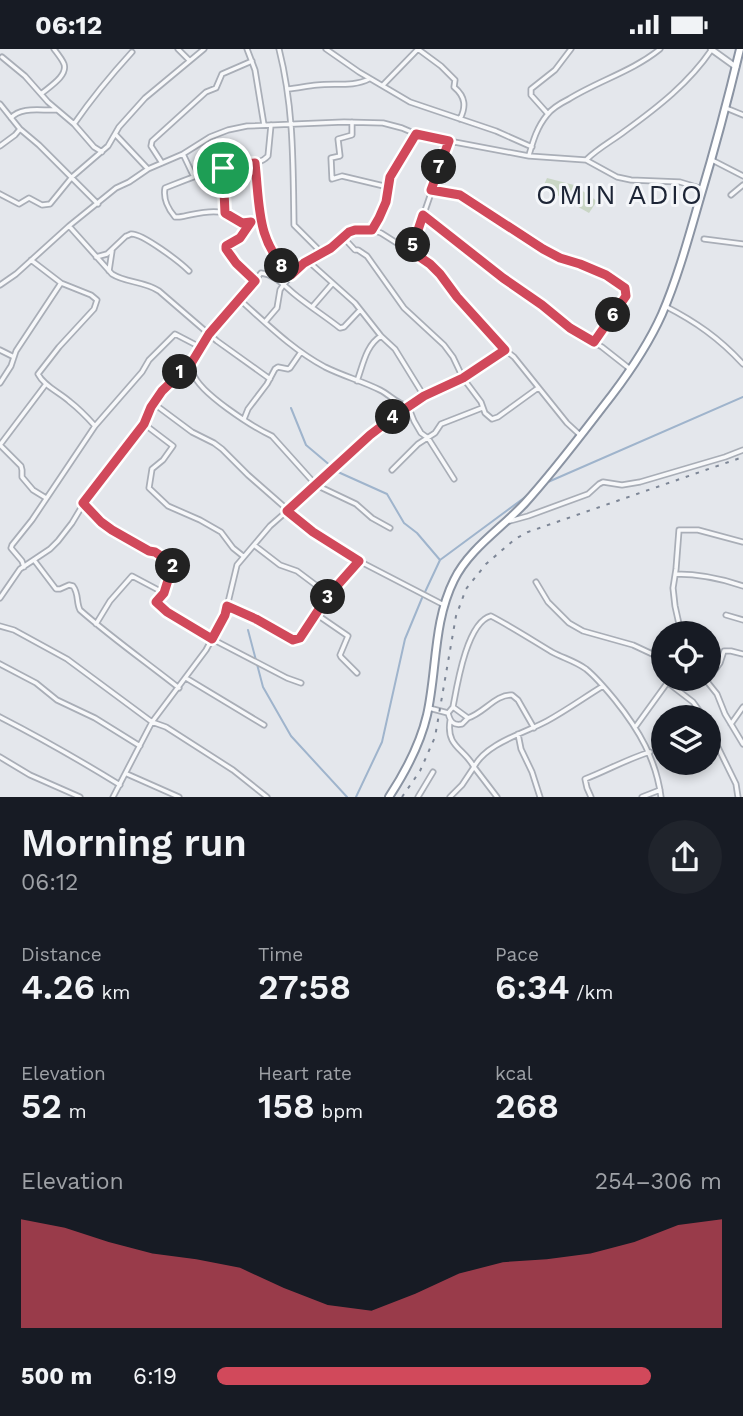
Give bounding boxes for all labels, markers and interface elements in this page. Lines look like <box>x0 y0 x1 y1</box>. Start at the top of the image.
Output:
text: 06:12 <box>35 10 102 40</box>
pin <box>193 138 253 198</box>
icon: arrive <box>204 149 242 187</box>
pin: 7 <box>422 149 457 185</box>
text: 7 <box>433 155 444 178</box>
district label: OMIN ADIO <box>536 178 704 211</box>
pin: 5 <box>396 227 430 263</box>
text: 5 <box>407 233 418 256</box>
pin: 8 <box>264 249 300 283</box>
text: 8 <box>276 254 287 277</box>
pin: 6 <box>596 297 630 333</box>
text: 6 <box>607 303 618 326</box>
pin: 1 <box>162 355 198 389</box>
text: 1 <box>175 360 184 383</box>
pin: 4 <box>376 399 410 435</box>
text: 4 <box>386 405 399 428</box>
pin: 2 <box>156 549 190 583</box>
text: 2 <box>167 554 178 577</box>
pin: 3 <box>310 579 346 615</box>
text: 3 <box>322 585 333 608</box>
map controls <box>651 621 721 775</box>
button: locate <box>651 621 721 691</box>
button: layers <box>651 705 721 775</box>
button: share <box>648 820 722 894</box>
text: Morning run <box>21 821 247 865</box>
text: 06:12 <box>21 869 78 896</box>
text: Distance <box>21 943 102 966</box>
text: Time <box>258 943 303 966</box>
text: Pace <box>495 943 539 966</box>
text: 4.26 <box>21 966 95 1008</box>
text: 27:58 <box>258 966 351 1008</box>
text: 6:34 <box>495 966 570 1008</box>
text: km <box>95 981 130 1004</box>
text: /km <box>570 981 613 1004</box>
text: Elevation <box>21 1062 106 1085</box>
text: Heart rate <box>258 1062 352 1085</box>
text: kcal <box>495 1062 533 1085</box>
text: 52 <box>21 1085 62 1127</box>
text: 158 <box>258 1085 315 1127</box>
text: 268 <box>495 1085 559 1127</box>
text: m <box>62 1100 87 1123</box>
text: bpm <box>315 1100 363 1123</box>
text: Elevation <box>21 1168 124 1195</box>
text: 254–306 m <box>595 1168 722 1195</box>
text: 500 m <box>21 1363 92 1390</box>
text: 6:19 <box>133 1363 177 1390</box>

